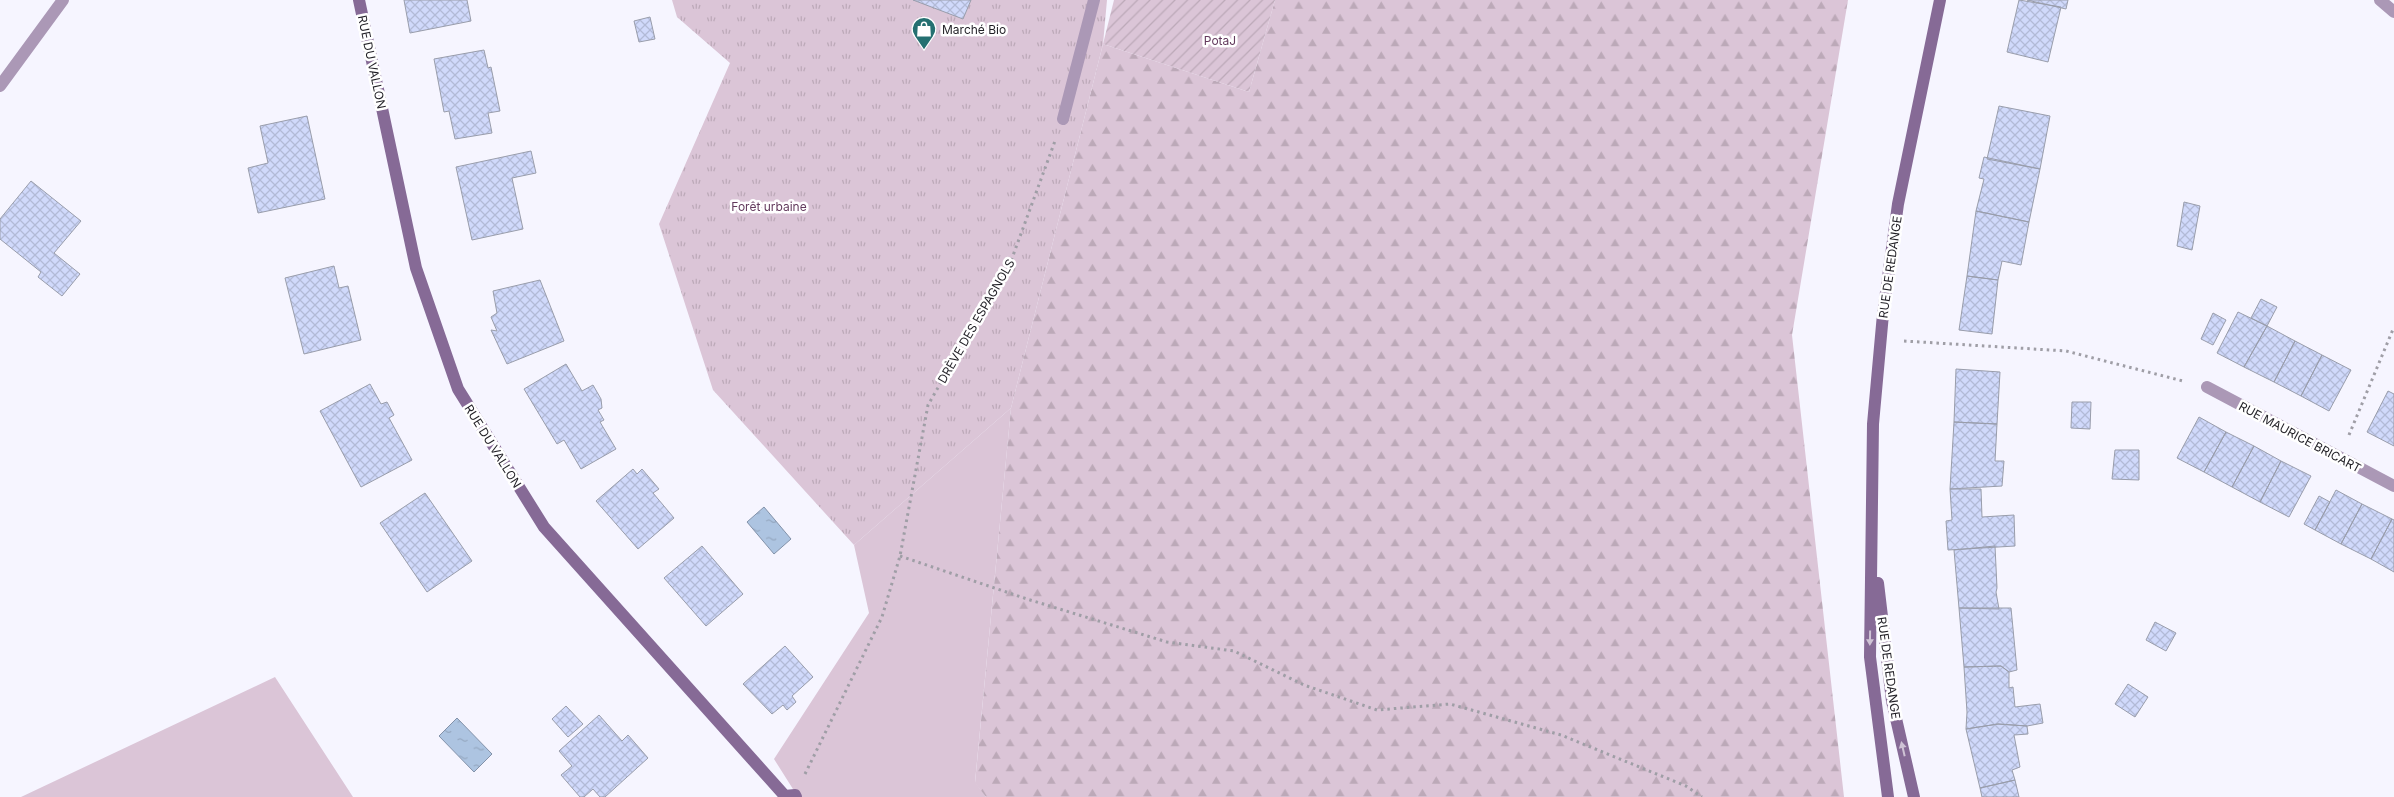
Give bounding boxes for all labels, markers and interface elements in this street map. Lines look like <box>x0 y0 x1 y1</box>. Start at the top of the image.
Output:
street label: RUE DU VALLON <box>355 14 389 110</box>
shop icon: Marché Bio <box>911 16 937 50</box>
place label: Marché Bio <box>942 22 1006 37</box>
park label: PotaJ <box>1204 33 1236 48</box>
park label: Forêt urbaine <box>731 199 807 214</box>
street label: RUE DE REDANGE <box>1875 215 1905 319</box>
street label: DRÈVE DES ESPAGNOLS <box>934 256 1018 386</box>
street label: RUE MAURICE BRICART <box>2236 398 2364 476</box>
street label: RUE DU VALLON <box>461 402 525 490</box>
street label: RUE DE REDANGE <box>1874 616 1904 720</box>
one-way arrow <box>1866 631 1874 647</box>
one-way arrow <box>1899 742 1907 757</box>

